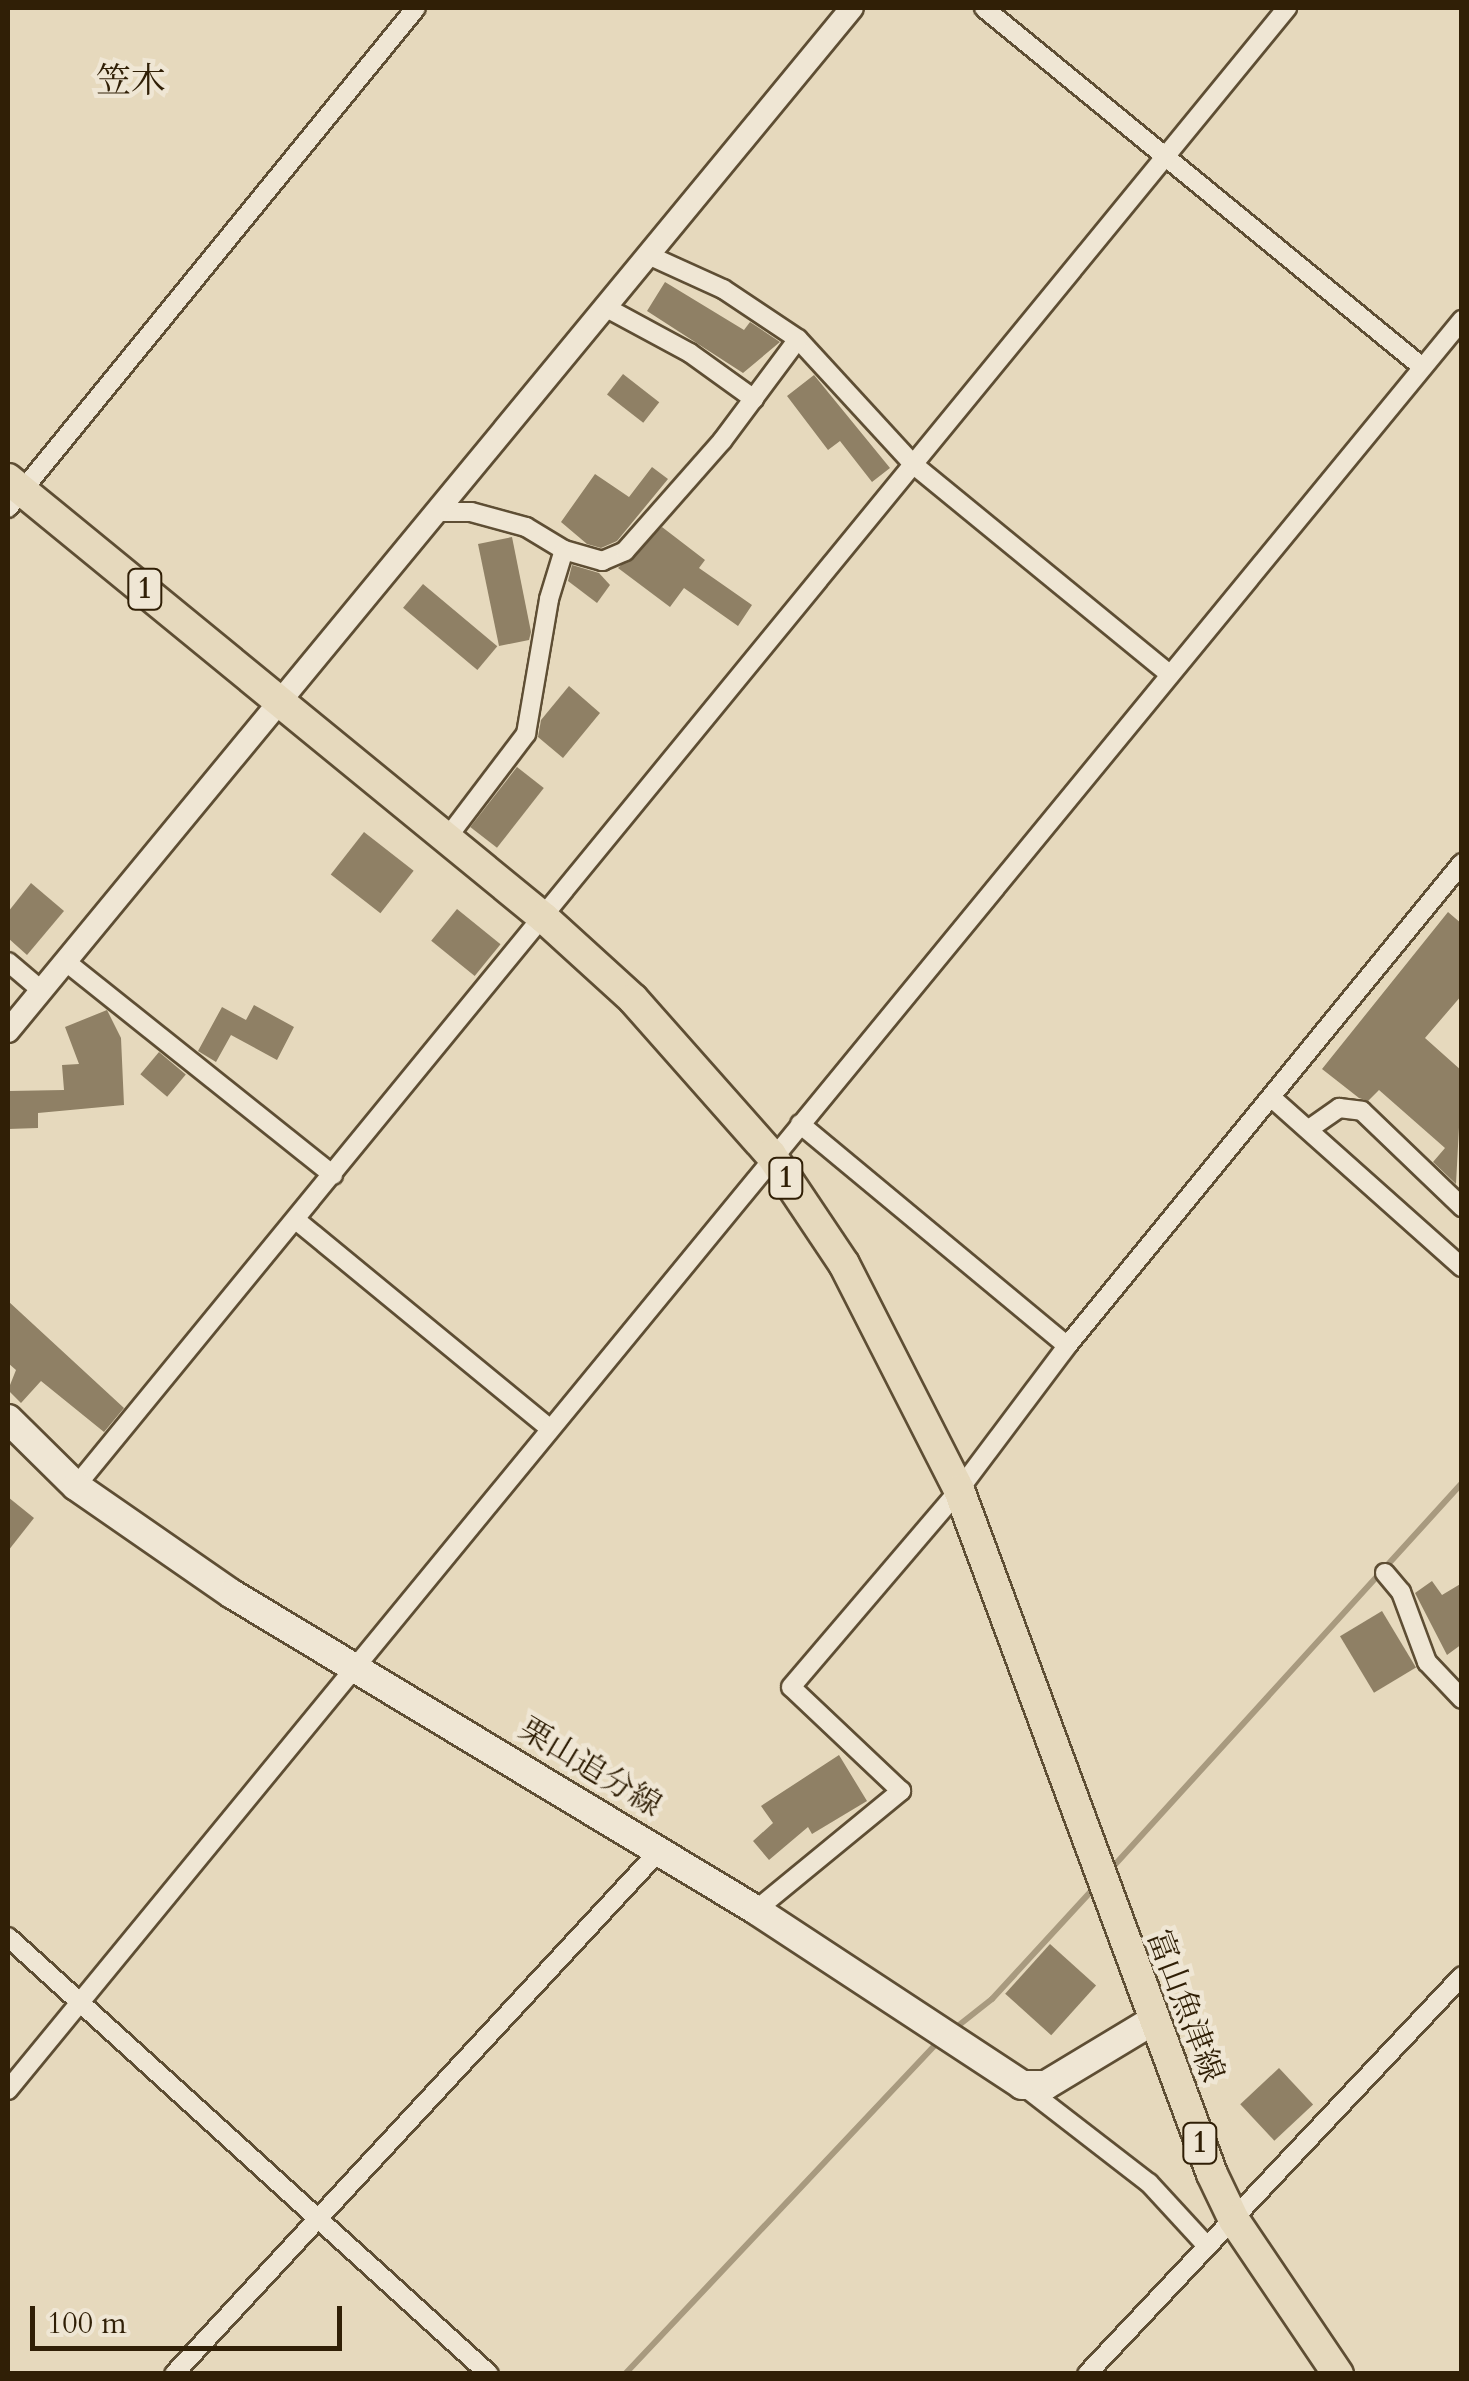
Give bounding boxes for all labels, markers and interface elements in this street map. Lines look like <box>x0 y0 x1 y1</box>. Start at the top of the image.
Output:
district label: 笠木 <box>96 60 166 102</box>
road number: 1 <box>125 564 165 614</box>
road number: 1 <box>766 1153 806 1203</box>
street label: 栗山追分線 <box>512 1710 668 1826</box>
street label: 富山魚津線 <box>1138 1924 1232 2088</box>
road number: 1 <box>1180 2118 1220 2168</box>
scale bar <box>35 2286 348 2348</box>
text: 100 m <box>47 2303 127 2344</box>

